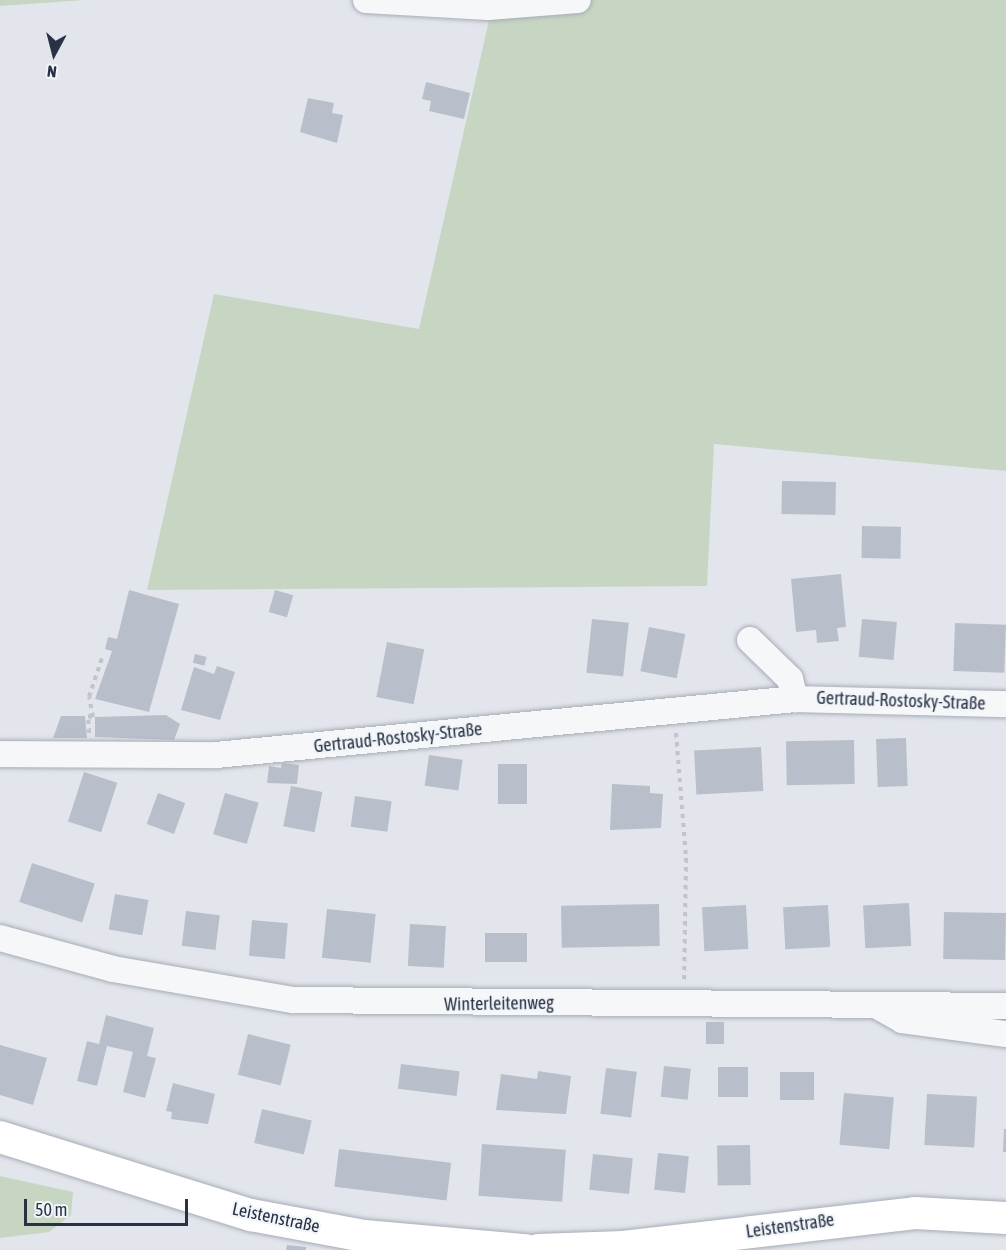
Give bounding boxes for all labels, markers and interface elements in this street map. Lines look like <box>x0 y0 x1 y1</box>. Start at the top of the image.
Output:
north arrow <box>24 24 84 84</box>
text: N <box>46 62 58 81</box>
street label: Gertraud-Rostosky-Straße <box>816 687 986 715</box>
street label: Gertraud-Rostosky-Straße <box>313 718 483 758</box>
street label: Winterleitenweg <box>444 992 554 1016</box>
scale bar <box>27 1187 190 1225</box>
street label: Leistenstraße <box>230 1198 322 1238</box>
text: 50 m <box>35 1199 67 1220</box>
street label: Leistenstraße <box>744 1209 836 1243</box>

